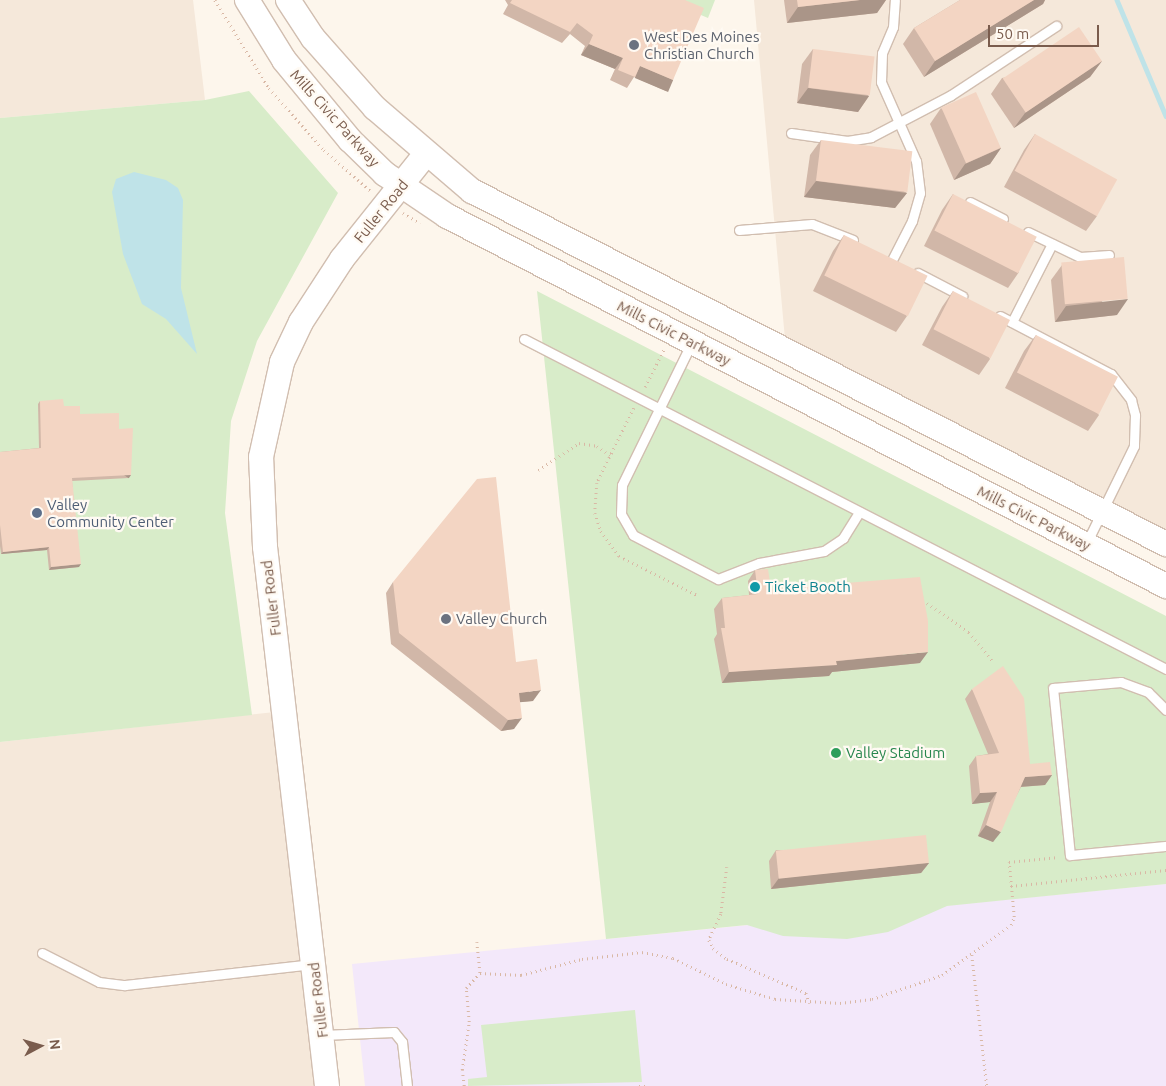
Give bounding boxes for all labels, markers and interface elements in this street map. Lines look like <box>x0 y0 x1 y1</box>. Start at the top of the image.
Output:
scale bar <box>991 15 1102 47</box>
text: 50 m <box>996 25 1029 42</box>
place label: West Des Moines Christian Church <box>644 27 759 62</box>
marker: West Des Moines Christian Church <box>628 39 640 51</box>
street label: Mills Civic Parkway <box>286 66 384 170</box>
street label: Fuller Road <box>350 176 412 246</box>
street label: Mills Civic Parkway <box>614 297 734 369</box>
street label: Mills Civic Parkway <box>974 482 1094 554</box>
place label: Valley Community Center <box>47 495 174 530</box>
marker: Valley Community Center <box>31 507 43 519</box>
street label: Fuller Road <box>257 559 285 637</box>
place label: Ticket Booth <box>765 578 851 596</box>
marker: Ticket Booth <box>749 581 761 593</box>
place label: Valley Church <box>456 610 547 628</box>
marker: Valley Church <box>440 613 452 625</box>
place label: Valley Stadium <box>846 744 945 762</box>
marker: Valley Stadium <box>830 747 842 759</box>
street label: Fuller Road <box>304 961 332 1039</box>
north arrow <box>15 1021 65 1071</box>
text: N <box>46 1038 63 1050</box>

